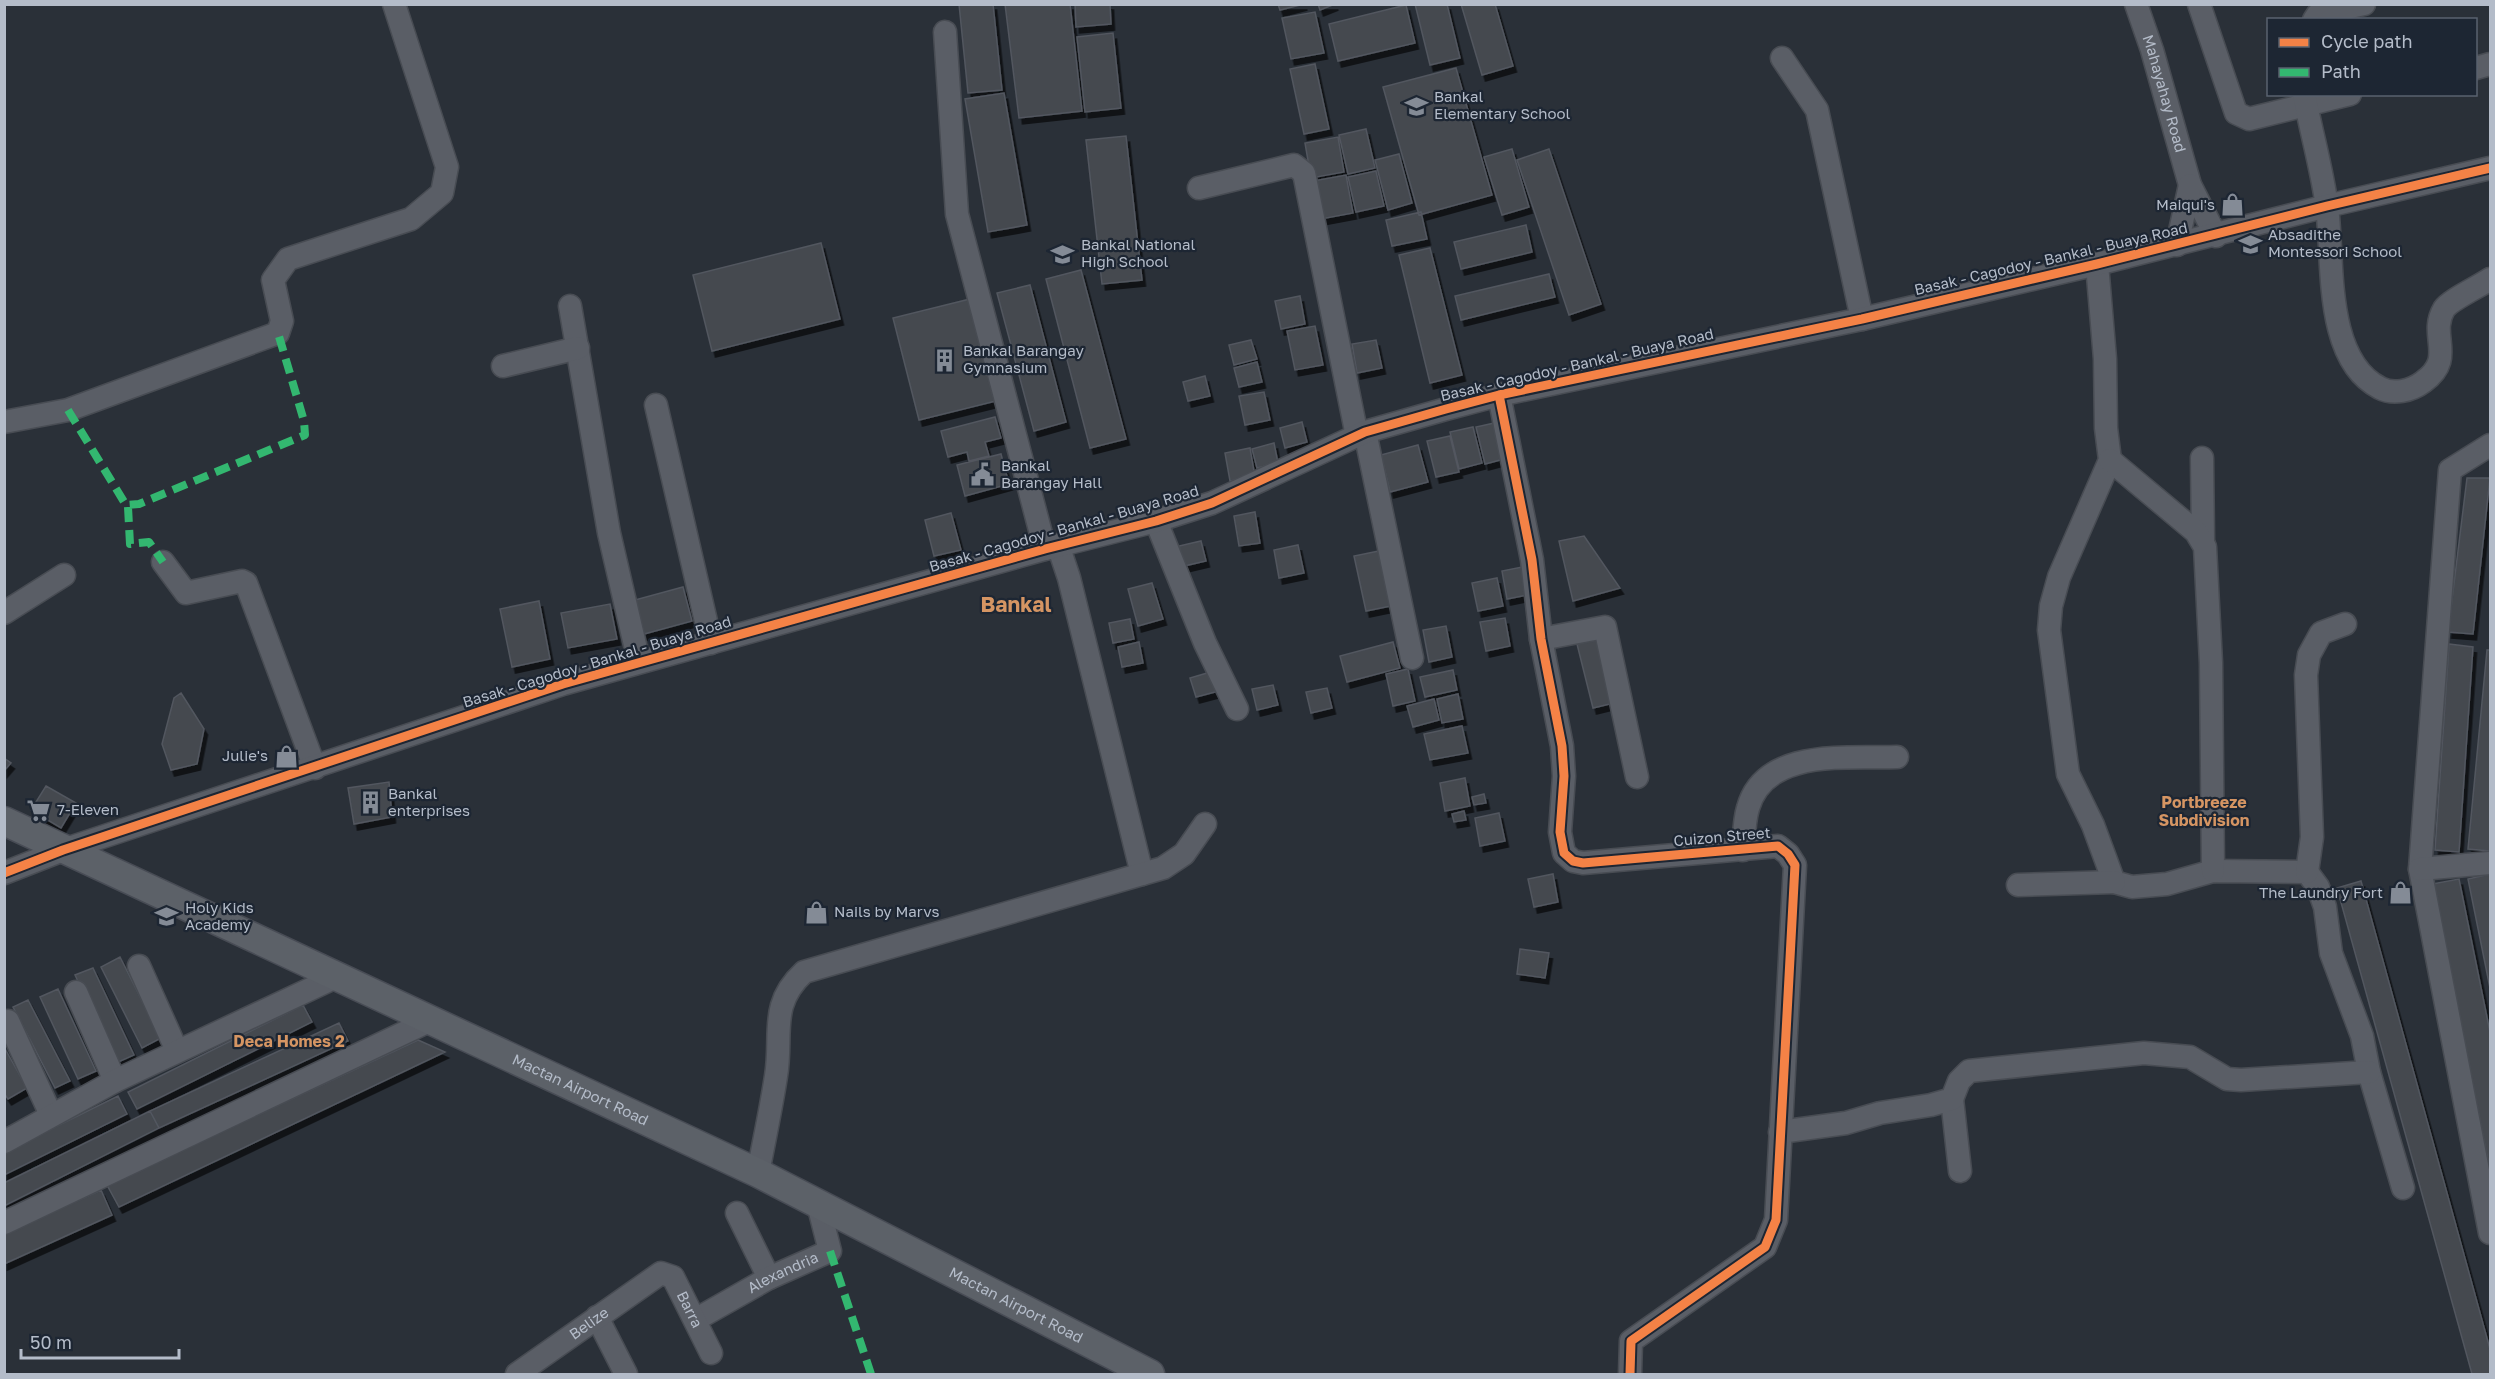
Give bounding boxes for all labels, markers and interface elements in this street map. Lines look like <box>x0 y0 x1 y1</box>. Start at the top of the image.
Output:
legend <box>2267 18 2477 96</box>
text: Cycle path <box>2321 30 2413 52</box>
street label: Mahayahay Road <box>2139 32 2190 154</box>
text: Path <box>2321 60 2361 82</box>
place label: Bankal Elementary School <box>1434 87 1570 122</box>
school or university icon: Bankal Elementary School <box>1403 93 1429 119</box>
shop icon: Maiqui's <box>2220 192 2246 218</box>
place label: Maiqui's <box>2156 195 2215 213</box>
street label: Basak - Cagodoy - Bankal - Buaya Road <box>1912 218 2189 298</box>
place label: Absadithe Montessori School <box>2268 225 2402 260</box>
school or university icon: Absadithe Montessori School <box>2237 231 2263 257</box>
place label: Bankal National High School <box>1081 235 1196 270</box>
school or university icon: Bankal National High School <box>1050 241 1076 267</box>
street label: Basak - Cagodoy - Bankal - Buaya Road <box>1438 324 1715 404</box>
place label: Bankal Barangay Gymnasium <box>963 341 1084 376</box>
building icon: Bankal Barangay Gymnasium <box>932 347 958 373</box>
place label: Bankal Barangay Hall <box>1001 456 1102 491</box>
public building icon: Bankal Barangay Hall <box>970 462 996 488</box>
street label: Basak - Cagodoy - Bankal - Buaya Road <box>927 481 1201 575</box>
district label: Bankal <box>981 591 1051 617</box>
street label: Basak - Cagodoy - Bankal - Buaya Road <box>460 612 733 711</box>
shop icon: Julie's <box>273 743 299 769</box>
place label: Julie's <box>222 746 268 764</box>
place label: Bankal enterprises <box>388 784 470 819</box>
building icon: Bankal enterprises <box>357 790 383 816</box>
district label: Portbreeze Subdivision <box>2159 792 2249 830</box>
supermarket icon: 7-Eleven <box>26 797 52 823</box>
place label: 7-Eleven <box>57 800 119 818</box>
street label: Cuizon Street <box>1673 823 1771 849</box>
shop icon: The Laundry Fort <box>2388 880 2414 906</box>
place label: The Laundry Fort <box>2259 883 2383 901</box>
place label: Holy Kids Academy <box>185 898 254 933</box>
shop icon: Nails by Marvs <box>803 899 829 925</box>
place label: Nails by Marvs <box>834 902 940 920</box>
school or university icon: Holy Kids Academy <box>154 904 180 930</box>
district label: Deca Homes 2 <box>233 1031 345 1051</box>
street label: Mactan Airport Road <box>510 1050 652 1129</box>
street label: Alexandria <box>744 1247 821 1296</box>
street label: Mactan Airport Road <box>946 1263 1086 1346</box>
street label: Barra <box>674 1288 707 1330</box>
street label: Belize <box>565 1302 612 1343</box>
scale bar <box>21 1322 178 1360</box>
text: 50 m <box>30 1331 72 1353</box>

